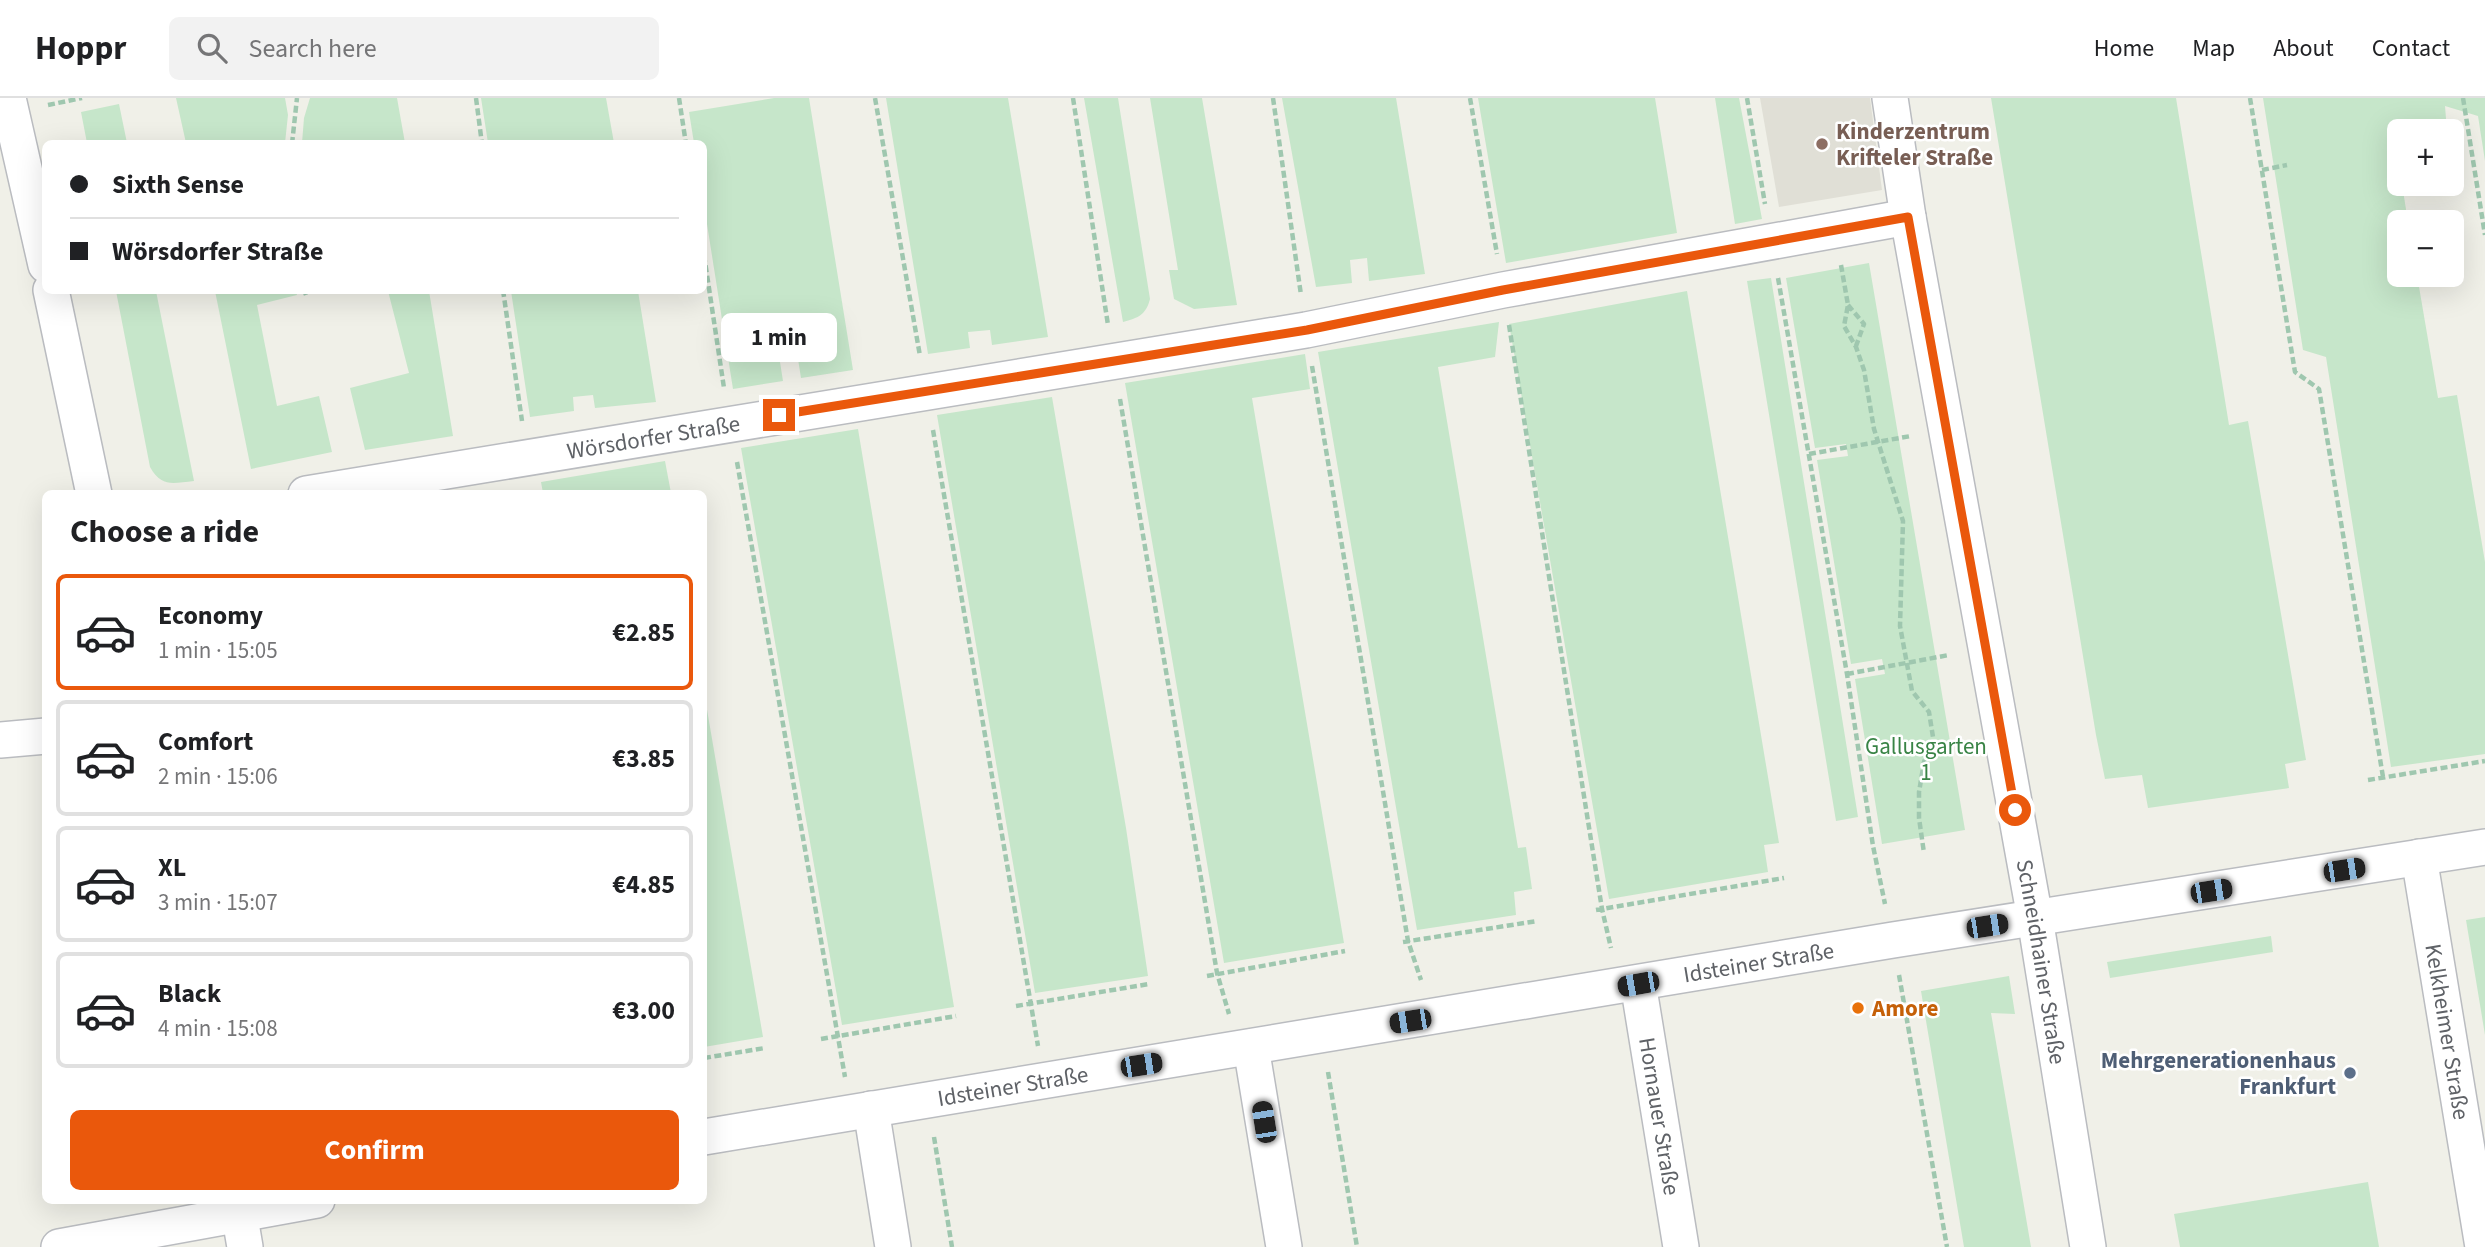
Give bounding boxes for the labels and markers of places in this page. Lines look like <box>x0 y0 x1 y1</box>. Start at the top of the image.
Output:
place label: Kinderzentrum Krifteler Straße <box>1836 115 1993 174</box>
marker: Kinderzentrum Krifteler Straße <box>1814 136 1830 152</box>
place label: Amore <box>1871 992 1939 1025</box>
marker: Amore <box>1850 1000 1866 1016</box>
place label: Mehrgenerationenhaus Frankfurt <box>2101 1044 2336 1103</box>
marker: Mehrgenerationenhaus Frankfurt <box>2342 1065 2358 1081</box>

